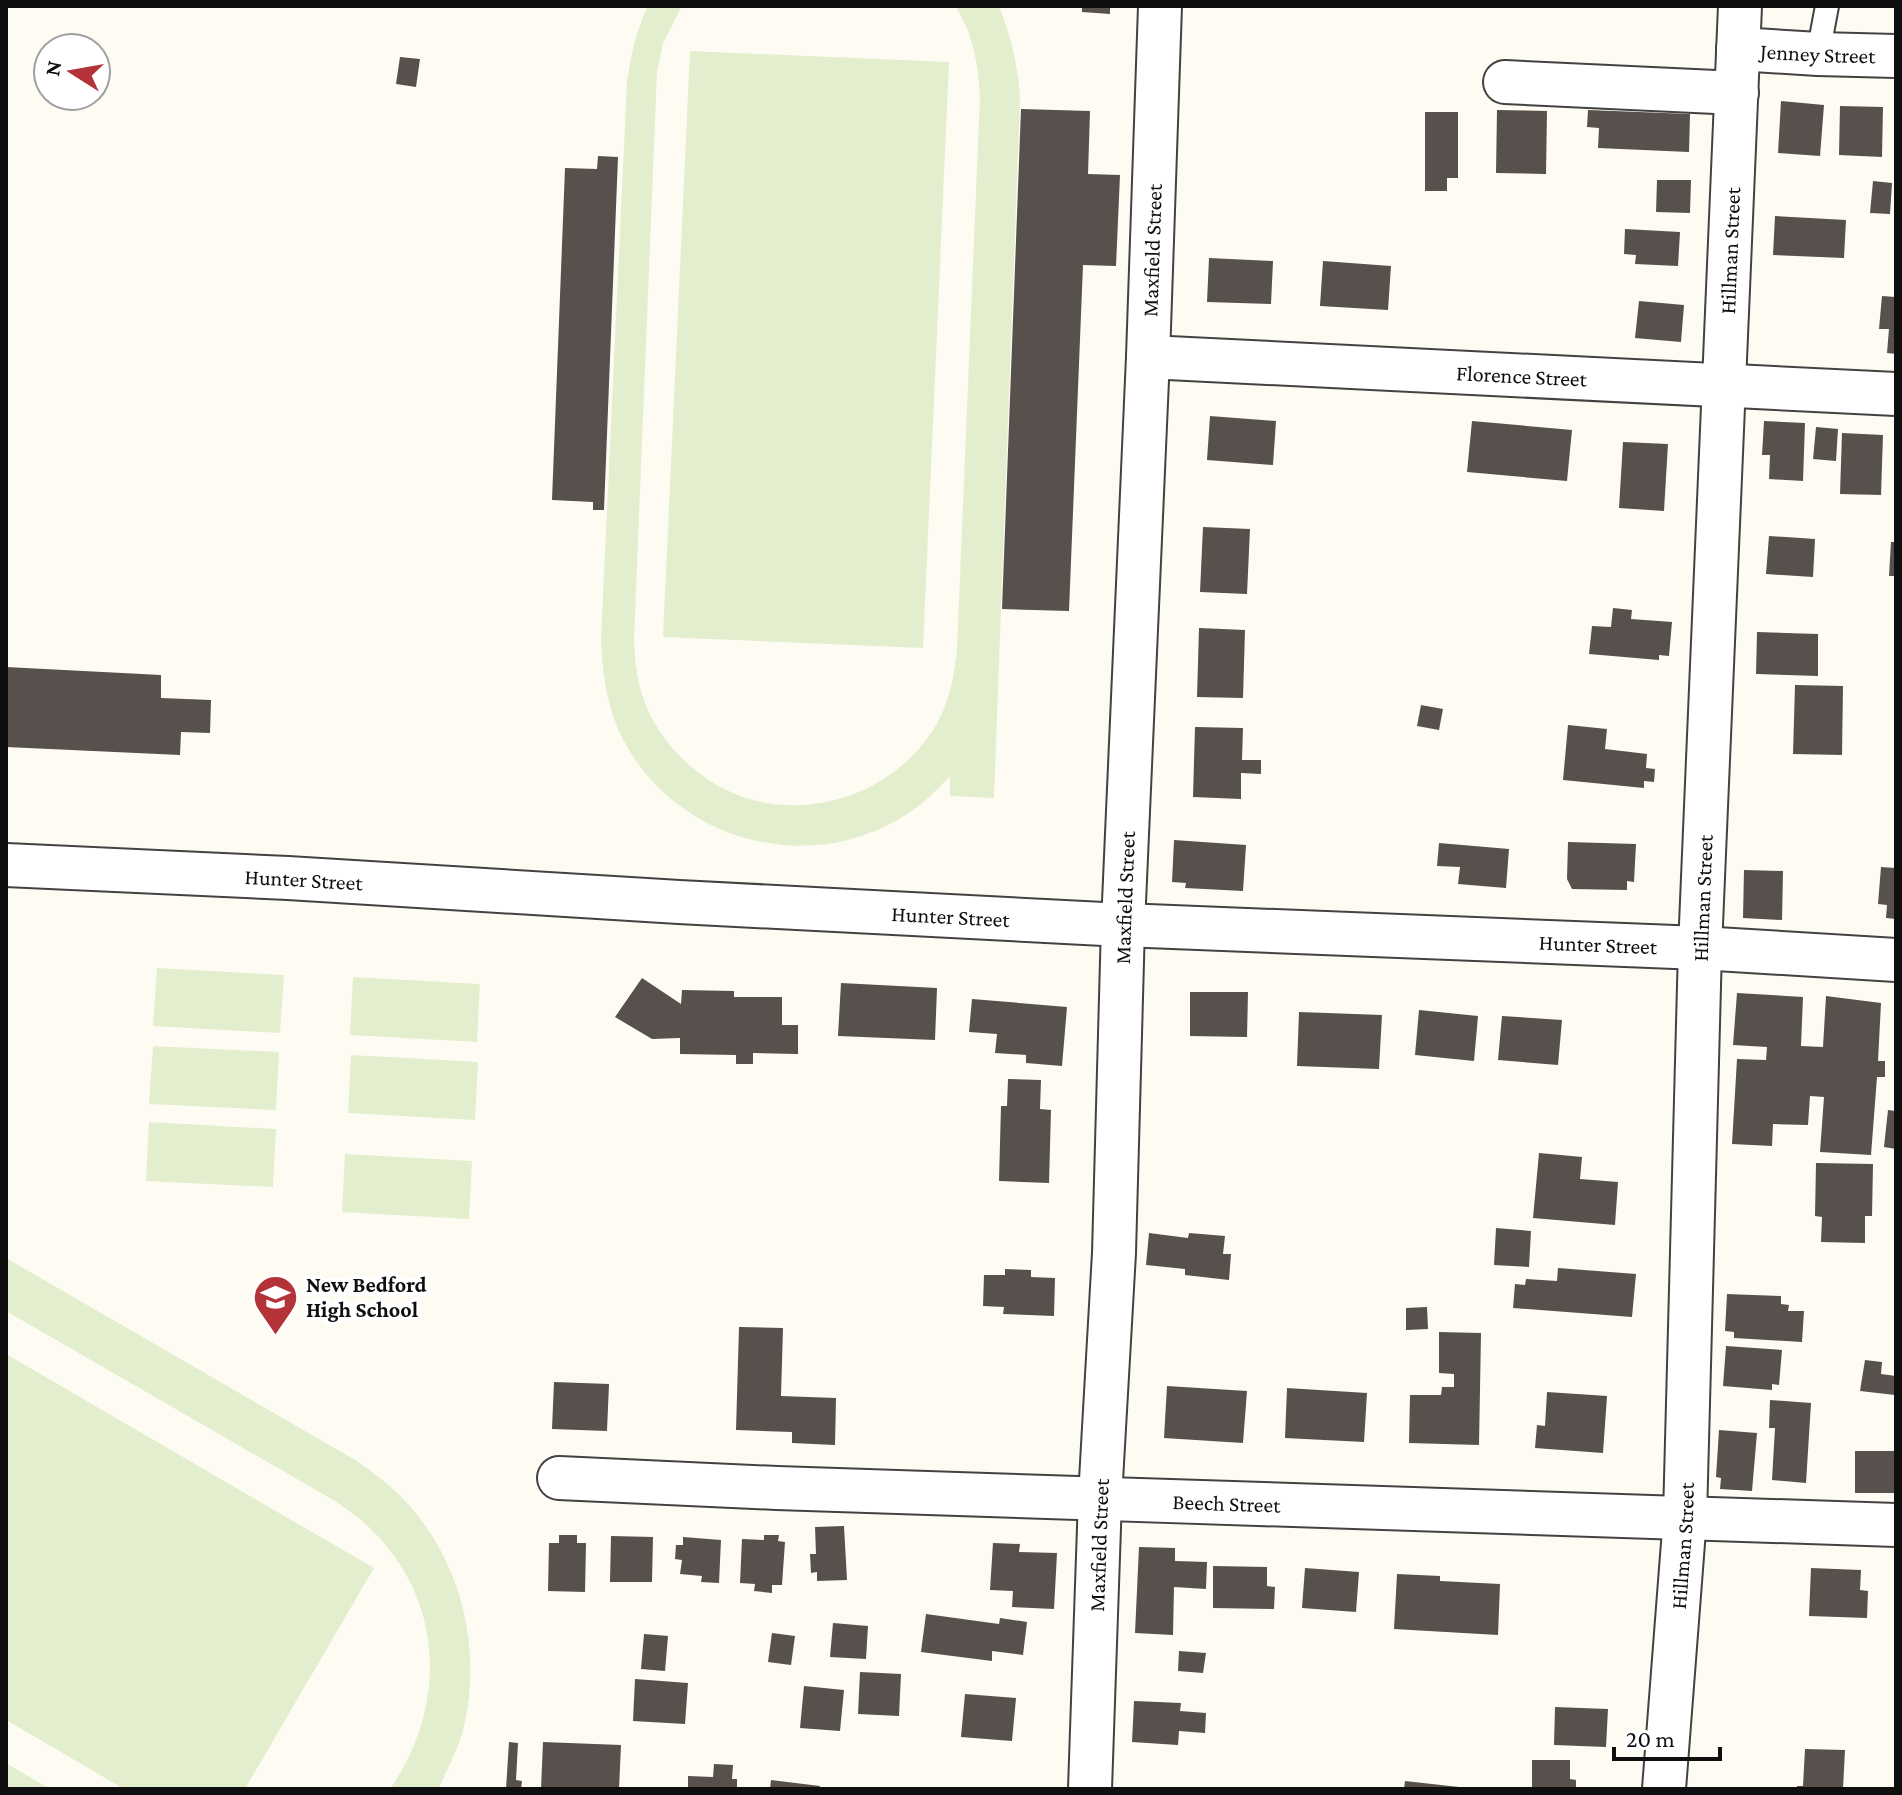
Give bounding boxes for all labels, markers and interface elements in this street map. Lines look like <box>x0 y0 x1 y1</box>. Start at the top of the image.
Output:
north arrow <box>32 32 112 112</box>
street label: Jenney Street <box>1757 38 1876 68</box>
text: N <box>39 59 67 78</box>
street label: Maxfield Street <box>1137 183 1167 317</box>
street label: Hillman Street <box>1715 186 1745 315</box>
street label: Florence Street <box>1456 360 1588 392</box>
street label: Maxfield Street <box>1110 830 1140 965</box>
street label: Hillman Street <box>1688 833 1718 962</box>
street label: Hunter Street <box>244 864 364 896</box>
street label: Hunter Street <box>891 901 1011 932</box>
street label: Hunter Street <box>1538 930 1658 959</box>
place label: New Bedford High School <box>306 1272 426 1322</box>
school or university icon: New Bedford High School <box>251 1273 299 1336</box>
street label: Maxfield Street <box>1084 1477 1114 1612</box>
street label: Hillman Street <box>1666 1481 1699 1610</box>
street label: Beech Street <box>1172 1489 1282 1518</box>
scale bar <box>1614 1711 1720 1761</box>
text: 20 m <box>1626 1725 1675 1752</box>

